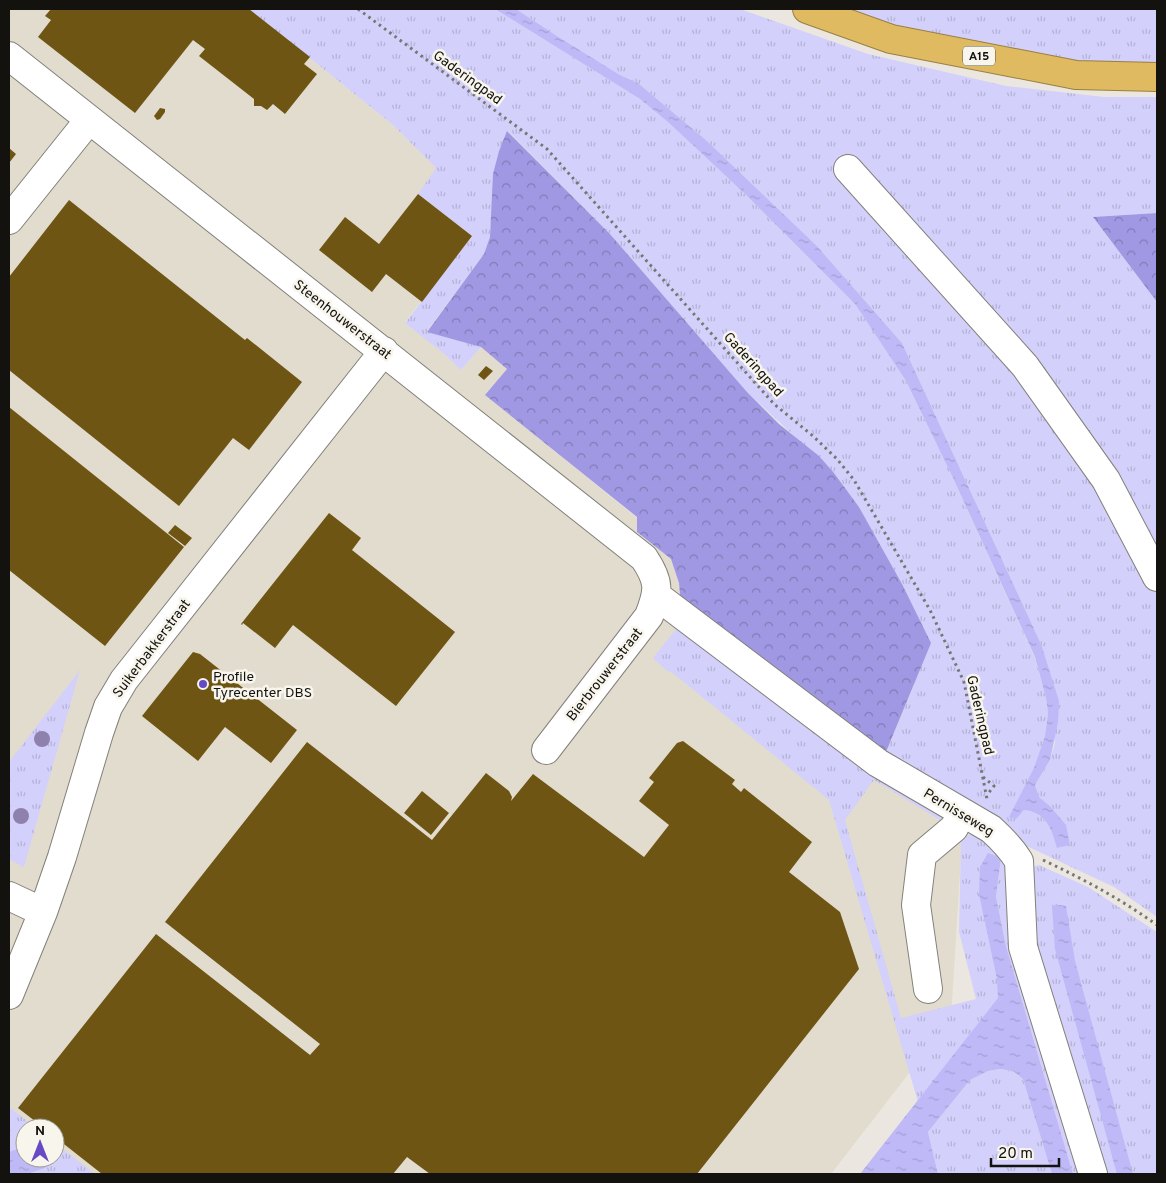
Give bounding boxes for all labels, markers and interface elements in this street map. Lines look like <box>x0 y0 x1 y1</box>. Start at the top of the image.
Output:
road number: A15 <box>963 46 995 66</box>
street label: Gaderingpad <box>429 47 505 109</box>
street label: Steenhouwerstraat <box>290 277 394 364</box>
street label: Gaderingpad <box>719 329 786 401</box>
street label: Suikerbakkerstraat <box>110 596 195 702</box>
street label: Bierbrouwerstraat <box>564 625 647 725</box>
place label: Profile Tyrecenter DBS <box>213 669 312 702</box>
street label: Gaderingpad <box>962 674 997 757</box>
marker: Profile Tyrecenter DBS <box>197 678 209 690</box>
street label: Pernisseweg <box>920 786 997 841</box>
north arrow <box>15 1118 65 1168</box>
text: N <box>35 1123 45 1140</box>
scale bar <box>991 1136 1058 1168</box>
text: 20 m <box>998 1145 1033 1164</box>

